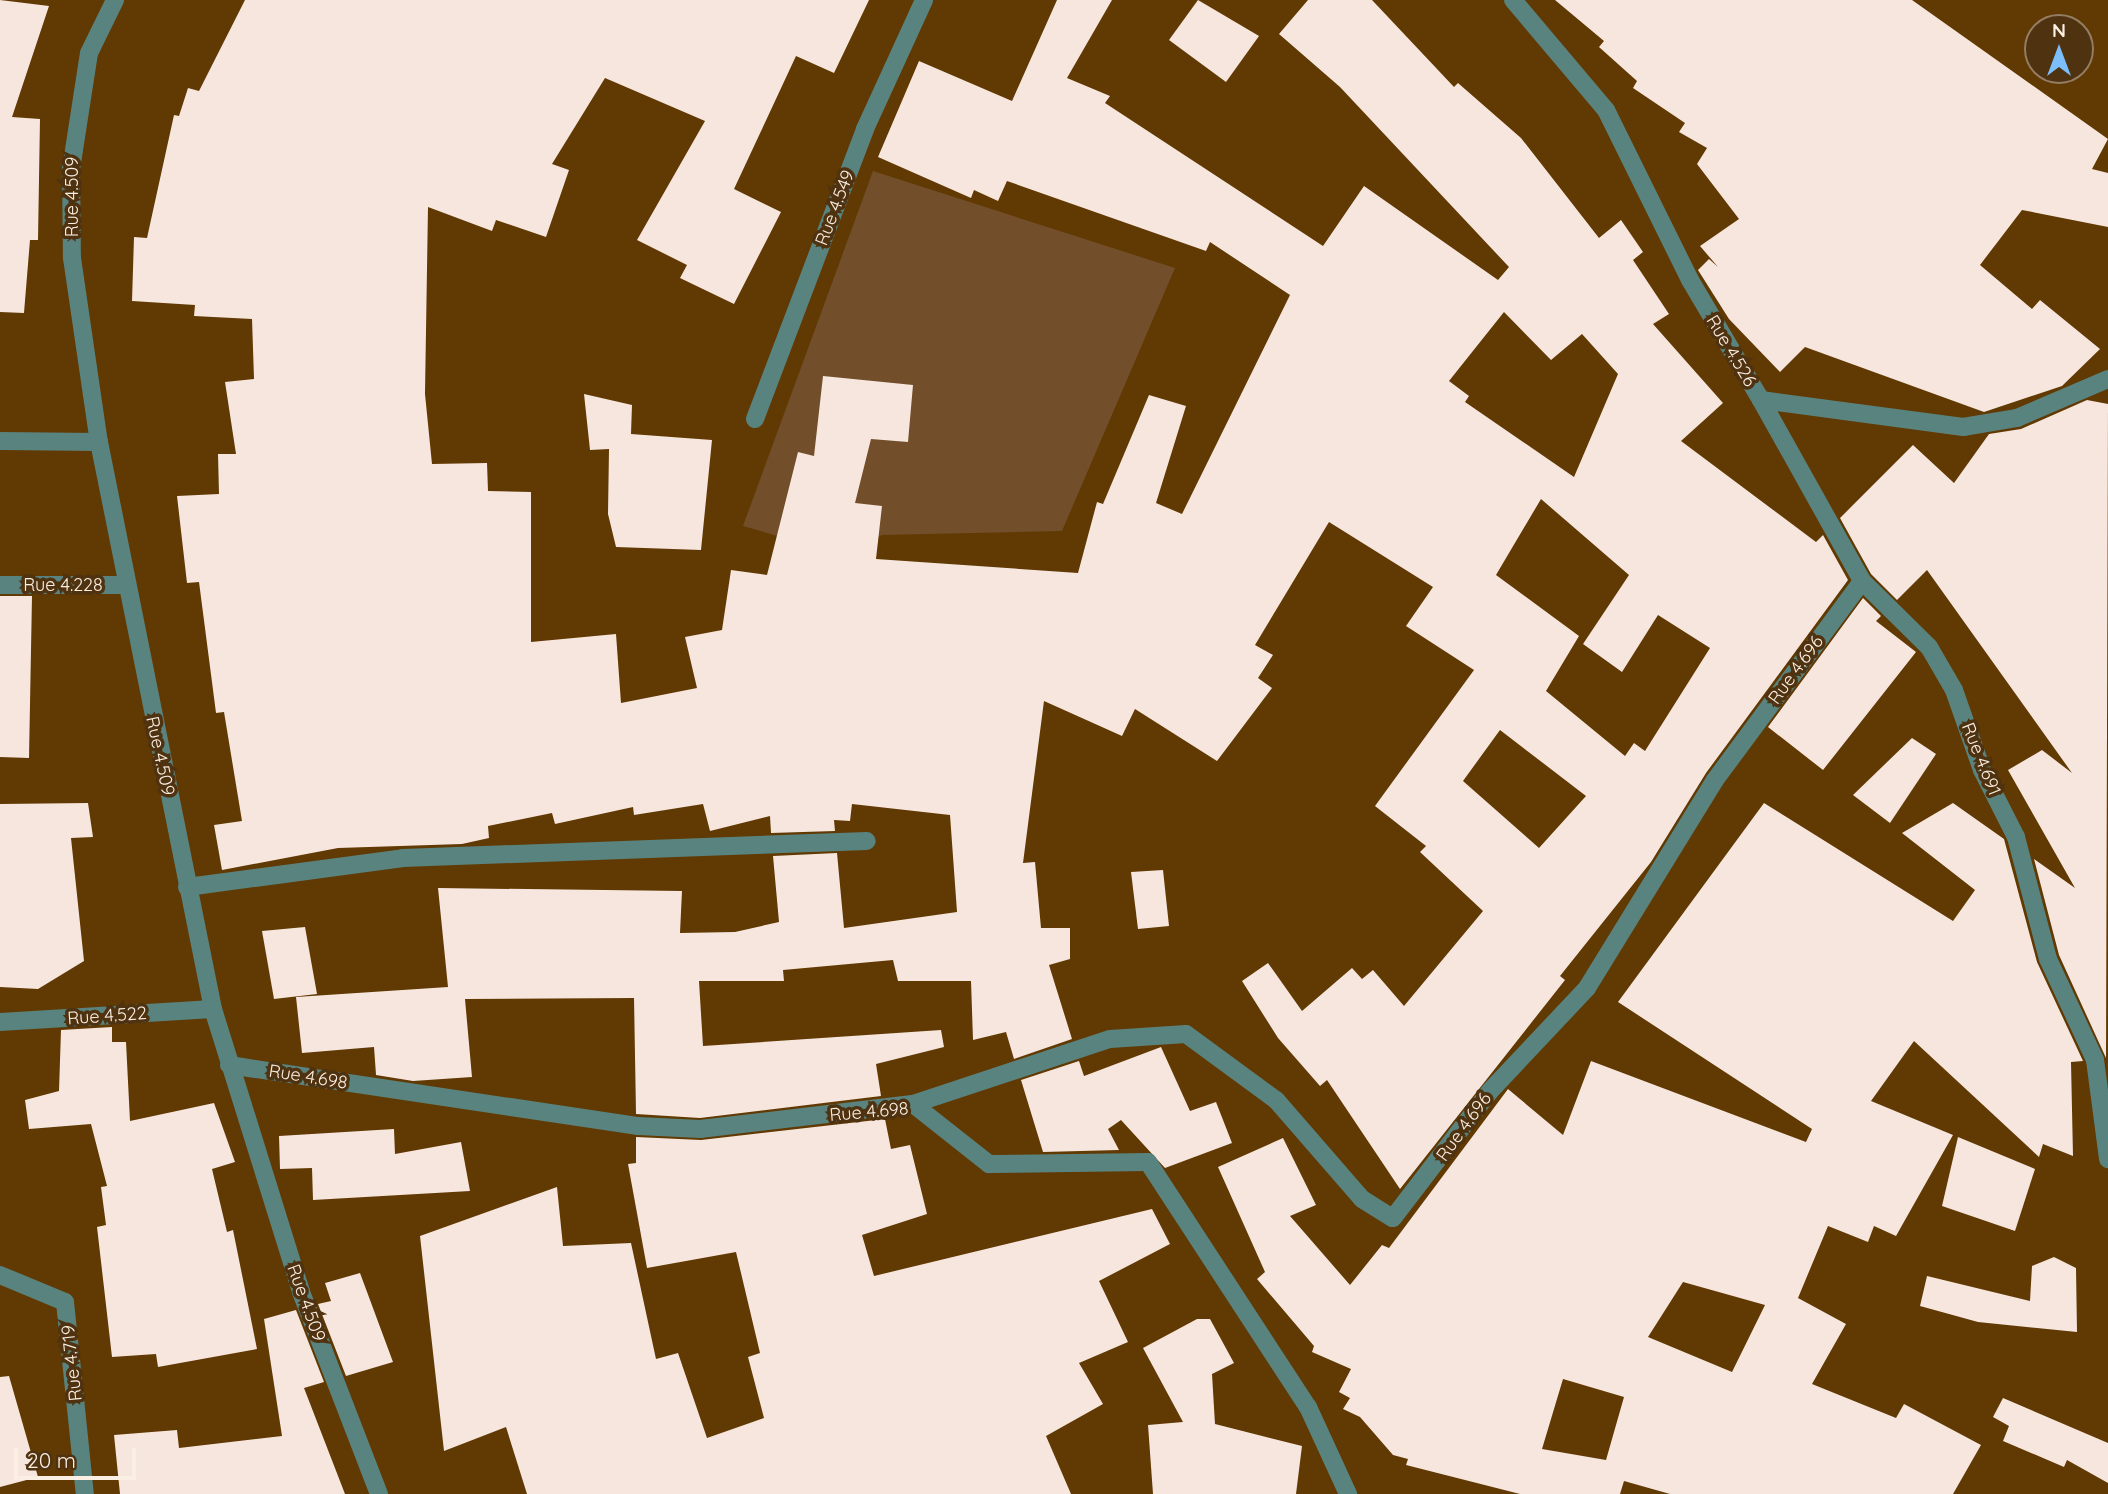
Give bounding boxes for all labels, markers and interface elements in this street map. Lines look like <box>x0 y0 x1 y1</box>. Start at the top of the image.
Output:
north arrow <box>2024 14 2094 84</box>
text: N <box>2052 18 2066 42</box>
street label: Rue 4.509 <box>61 157 83 237</box>
street label: Rue 4.549 <box>811 167 859 249</box>
street label: Rue 4.526 <box>1701 311 1761 391</box>
street label: Rue 4.228 <box>23 574 103 596</box>
street label: Rue 4.696 <box>1764 632 1828 708</box>
street label: Rue 4.509 <box>141 714 179 798</box>
street label: Rue 4.691 <box>1957 720 2005 798</box>
street label: Rue 4.522 <box>66 1002 148 1030</box>
street label: Rue 4.698 <box>267 1060 349 1094</box>
street label: Rue 4.696 <box>1432 1089 1496 1165</box>
street label: Rue 4.698 <box>829 1098 909 1126</box>
street label: Rue 4.509 <box>282 1261 330 1345</box>
street label: Rue 4.719 <box>57 1324 87 1402</box>
scale bar <box>18 1434 140 1478</box>
text: 20 m <box>27 1447 76 1473</box>

